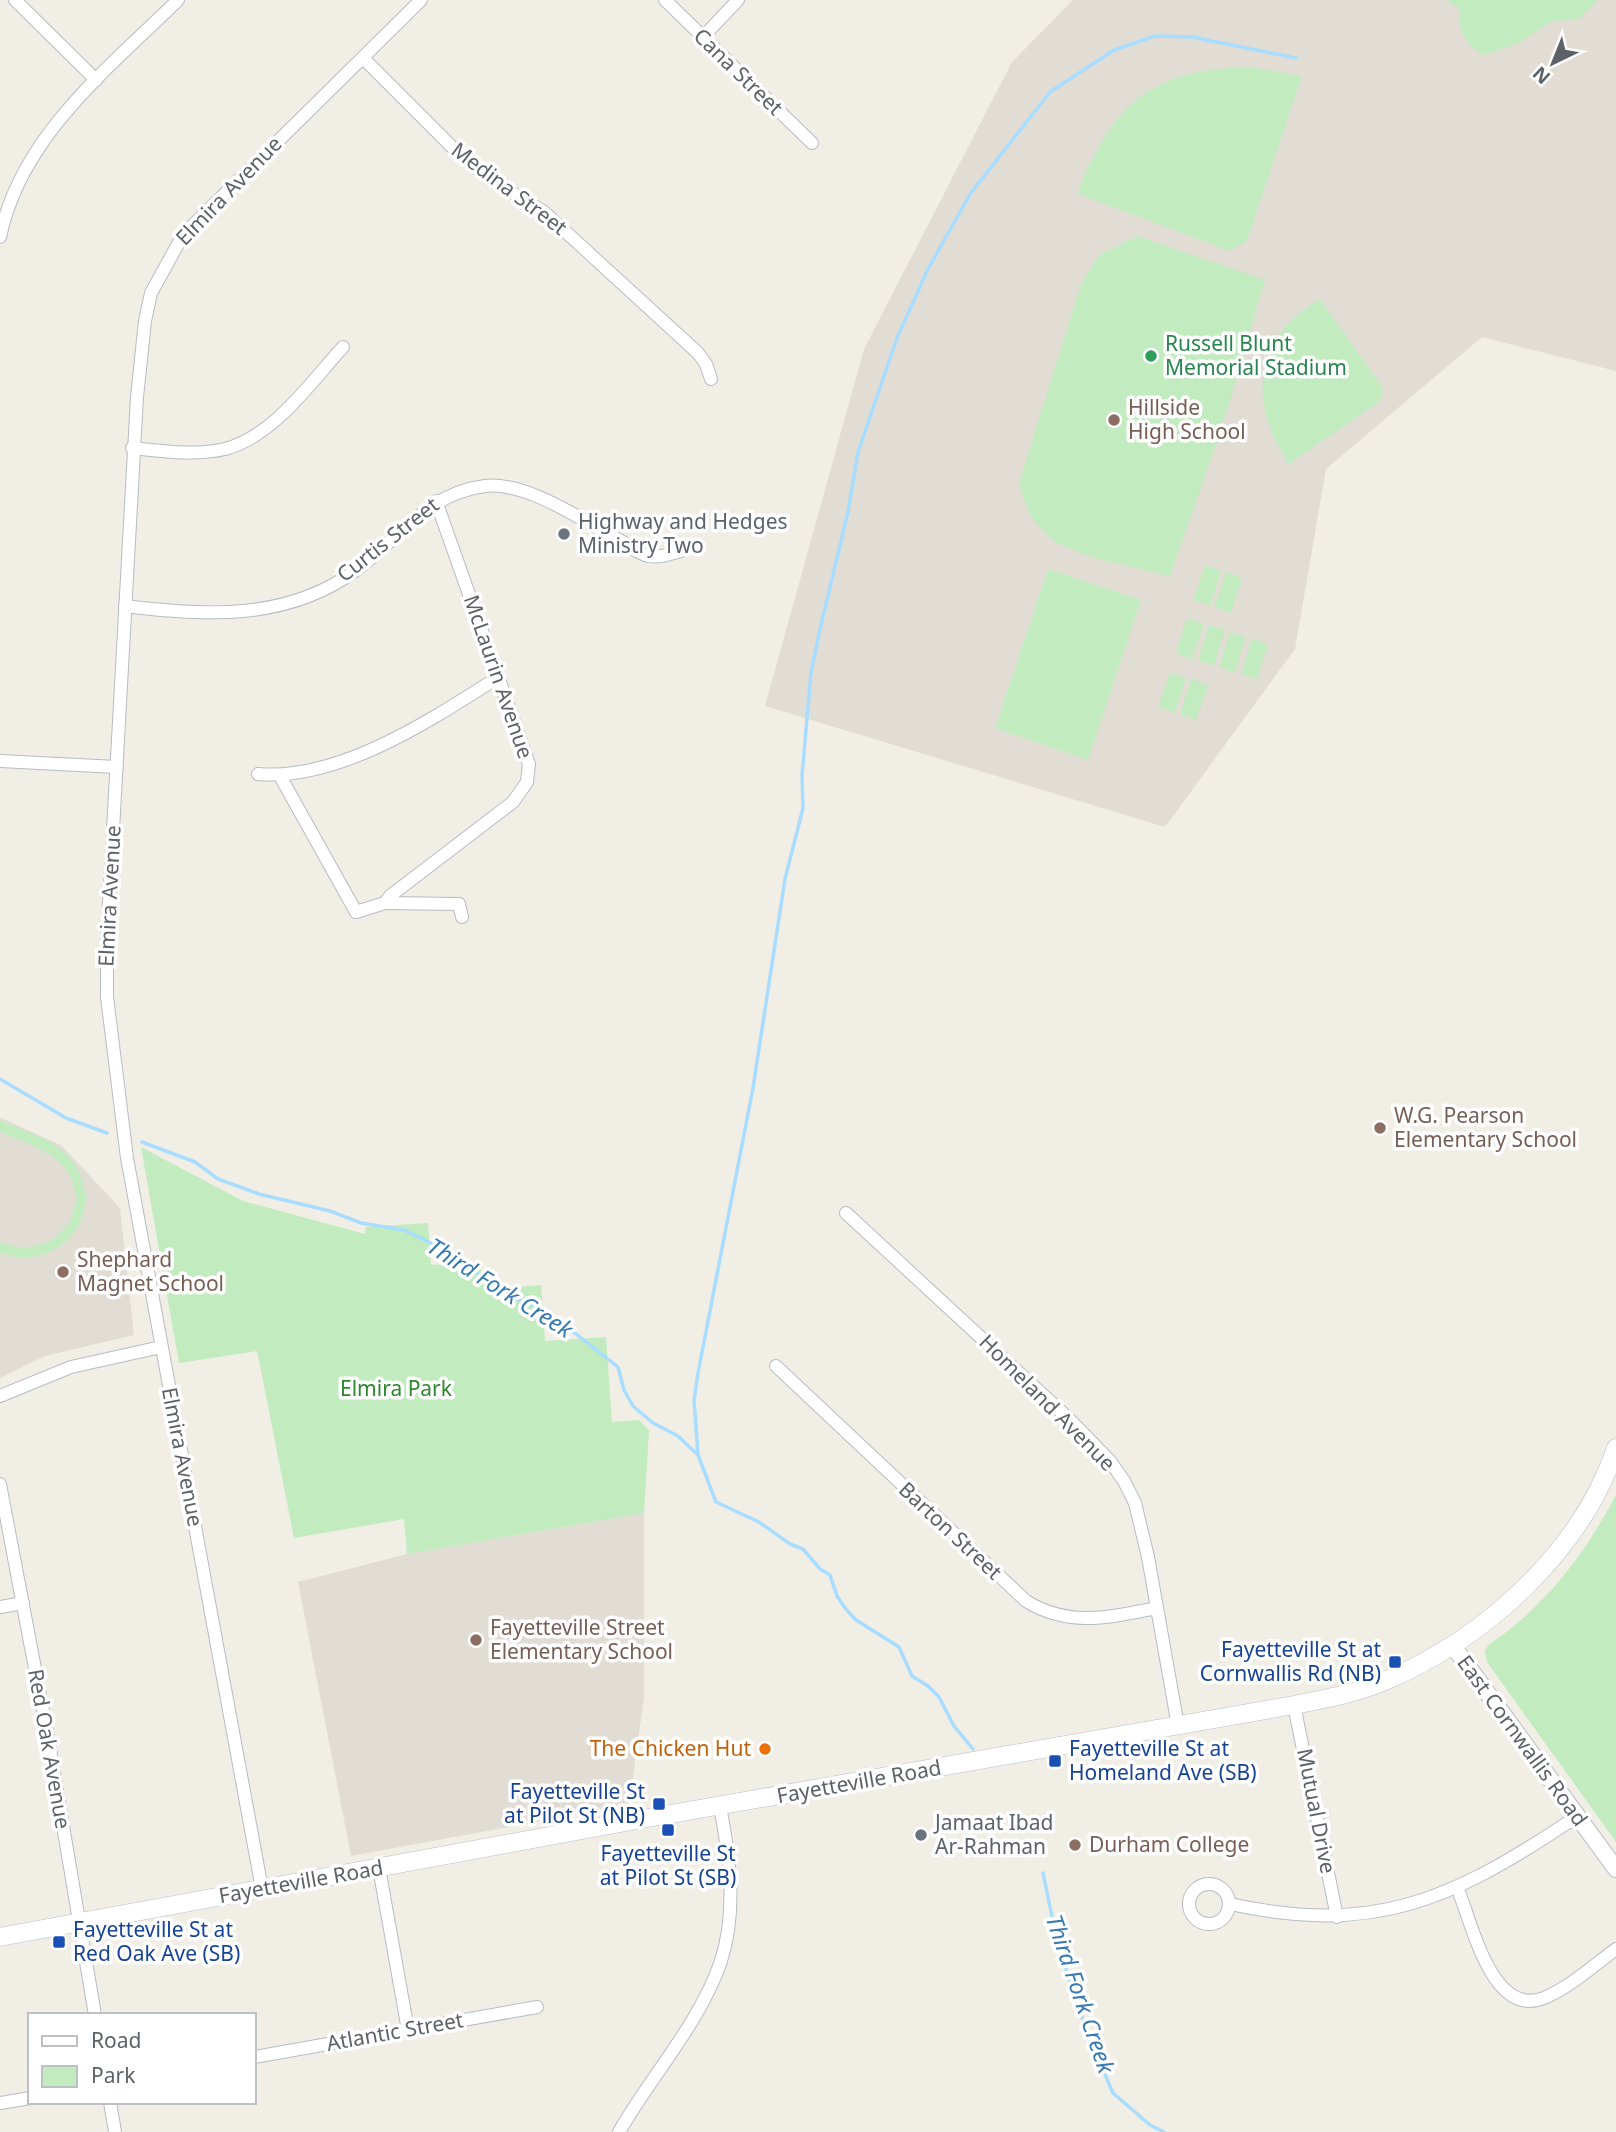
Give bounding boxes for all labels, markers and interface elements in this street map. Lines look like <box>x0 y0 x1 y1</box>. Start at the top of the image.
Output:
street label: Cana Street <box>688 22 790 121</box>
north arrow <box>1518 28 1588 98</box>
text: N <box>1527 61 1556 90</box>
street label: Elmira Avenue <box>169 130 287 251</box>
street label: Medina Street <box>446 135 573 241</box>
place label: Russell Blunt Memorial Stadium <box>1165 329 1347 381</box>
marker: Russell Blunt Memorial Stadium <box>1143 348 1159 364</box>
place label: Hillside High School <box>1128 393 1246 445</box>
marker: Hillside High School <box>1106 412 1122 428</box>
street label: Curtis Street <box>331 490 444 588</box>
place label: Highway and Hedges Ministry Two <box>578 507 788 559</box>
marker: Highway and Hedges Ministry Two <box>556 526 572 542</box>
street label: McLaurin Avenue <box>458 591 540 762</box>
street label: Elmira Avenue <box>91 825 127 967</box>
place label: W.G. Pearson Elementary School <box>1394 1101 1577 1153</box>
marker: W.G. Pearson Elementary School <box>1372 1120 1388 1136</box>
water label: Third Fork Creek <box>422 1230 581 1345</box>
place label: Shephard Magnet School <box>77 1245 224 1297</box>
marker: Shephard Magnet School <box>55 1264 71 1280</box>
street label: Homeland Avenue <box>973 1328 1122 1477</box>
park label: Elmira Park <box>340 1374 453 1402</box>
street label: Elmira Avenue <box>156 1385 210 1529</box>
street label: Barton Street <box>893 1475 1009 1586</box>
place label: Fayetteville Street Elementary School <box>490 1613 673 1665</box>
marker: Fayetteville Street Elementary School <box>468 1632 484 1648</box>
place label: Fayetteville St at Cornwallis Rd (NB) <box>1200 1635 1381 1687</box>
street label: East Cornwallis Road <box>1451 1649 1594 1831</box>
marker: Fayetteville St at Cornwallis Rd (NB) <box>1387 1654 1403 1670</box>
street label: Red Oak Avenue <box>22 1667 78 1831</box>
place label: The Chicken Hut <box>590 1734 751 1762</box>
place label: Fayetteville St at Homeland Ave (SB) <box>1069 1734 1256 1786</box>
marker: The Chicken Hut <box>757 1741 773 1757</box>
street label: Mutual Drive <box>1291 1746 1343 1876</box>
street label: Fayetteville Road <box>774 1753 943 1809</box>
marker: Fayetteville St at Homeland Ave (SB) <box>1047 1753 1063 1769</box>
place label: Fayetteville St at Pilot St (NB) <box>504 1777 645 1829</box>
marker: Fayetteville St at Pilot St (NB) <box>651 1796 667 1812</box>
place label: Jamaat Ibad Ar-Rahman <box>933 1808 1053 1860</box>
marker: Fayetteville St at Pilot St (SB) <box>660 1822 676 1838</box>
marker: Jamaat Ibad Ar-Rahman <box>913 1827 929 1843</box>
place label: Durham College <box>1089 1830 1249 1858</box>
marker: Durham College <box>1067 1837 1083 1853</box>
place label: Fayetteville St at Pilot St (SB) <box>600 1839 736 1891</box>
street label: Fayetteville Road <box>216 1853 385 1909</box>
water label: Third Fork Creek <box>1039 1910 1124 2079</box>
place label: Fayetteville St at Red Oak Ave (SB) <box>73 1915 240 1967</box>
marker: Fayetteville St at Red Oak Ave (SB) <box>51 1934 67 1950</box>
street label: Atlantic Street <box>324 2005 466 2057</box>
legend <box>28 2013 256 2104</box>
text: Road <box>91 2026 141 2054</box>
text: Park <box>91 2061 136 2089</box>

